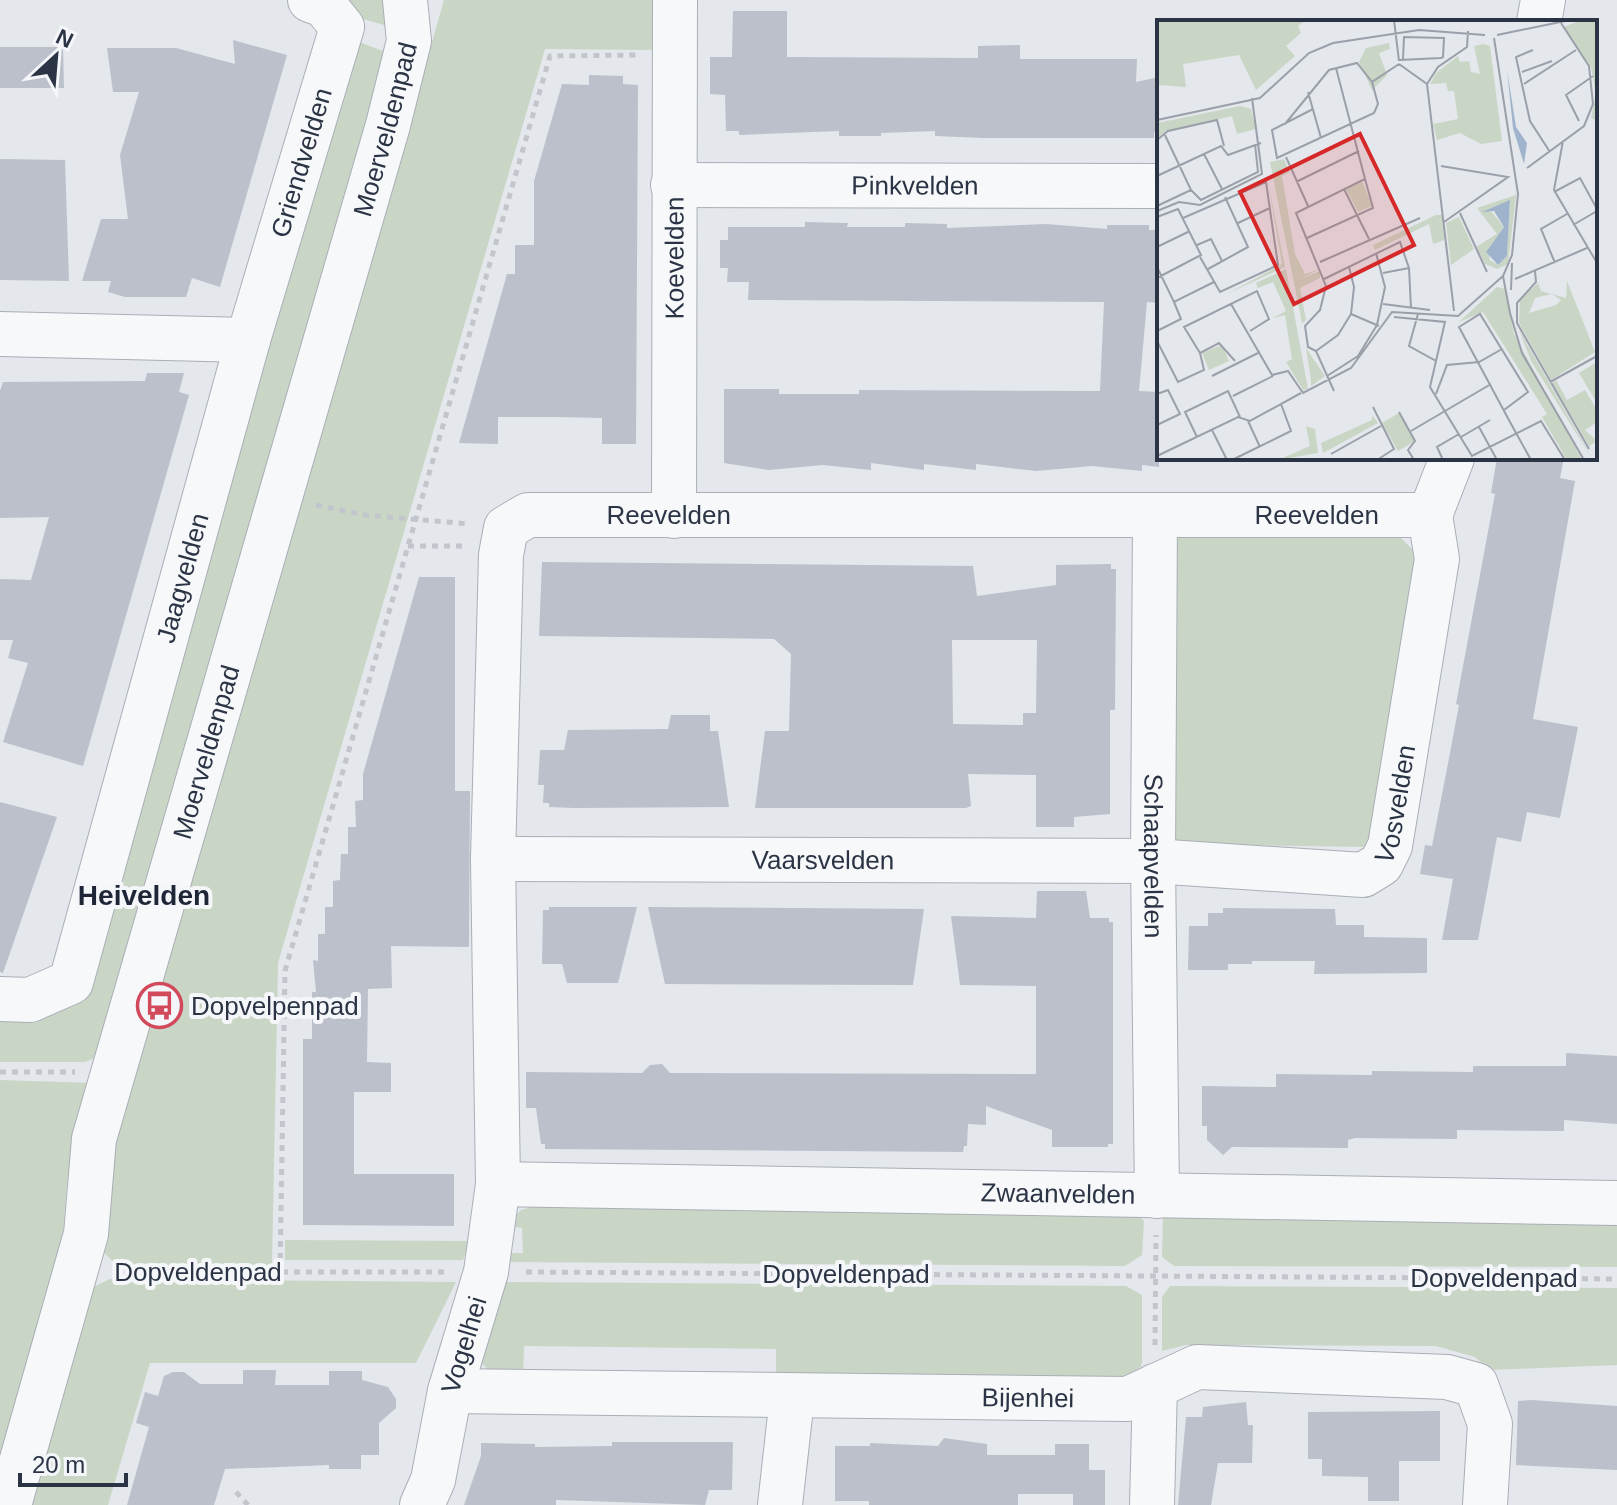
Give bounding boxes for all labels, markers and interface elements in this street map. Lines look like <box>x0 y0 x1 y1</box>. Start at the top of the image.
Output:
north arrow <box>16 16 96 96</box>
inset map <box>1157 20 1597 460</box>
text: N <box>52 24 77 53</box>
street label: Moerveldenpad <box>347 39 423 220</box>
street label: Griendvelden <box>265 84 338 241</box>
street label: Pinkvelden <box>851 170 979 201</box>
street label: Koevelden <box>659 197 690 319</box>
street label: Reevelden <box>607 500 731 530</box>
street label: Reevelden <box>1255 500 1379 530</box>
street label: Jaagvelden <box>150 510 215 646</box>
street label: Moerveldenpad <box>167 662 246 842</box>
street label: Vosvelden <box>1369 743 1421 869</box>
street label: Schaapvelden <box>1138 773 1169 939</box>
street label: Vaarsvelden <box>752 845 894 875</box>
district label: Heivelden <box>78 880 210 911</box>
bus stop icon: Dopvelpenpad <box>136 982 184 1030</box>
place label: Dopvelpenpad <box>191 991 359 1021</box>
street label: Zwaanvelden <box>980 1177 1136 1210</box>
street label: Dopveldenpad <box>114 1257 282 1287</box>
street label: Dopveldenpad <box>762 1259 930 1289</box>
street label: Dopveldenpad <box>1410 1263 1578 1293</box>
street label: Vogelhei <box>435 1293 493 1397</box>
street label: Bijenhei <box>982 1382 1074 1413</box>
scale bar <box>20 1437 126 1487</box>
text: 20 m <box>32 1451 85 1478</box>

